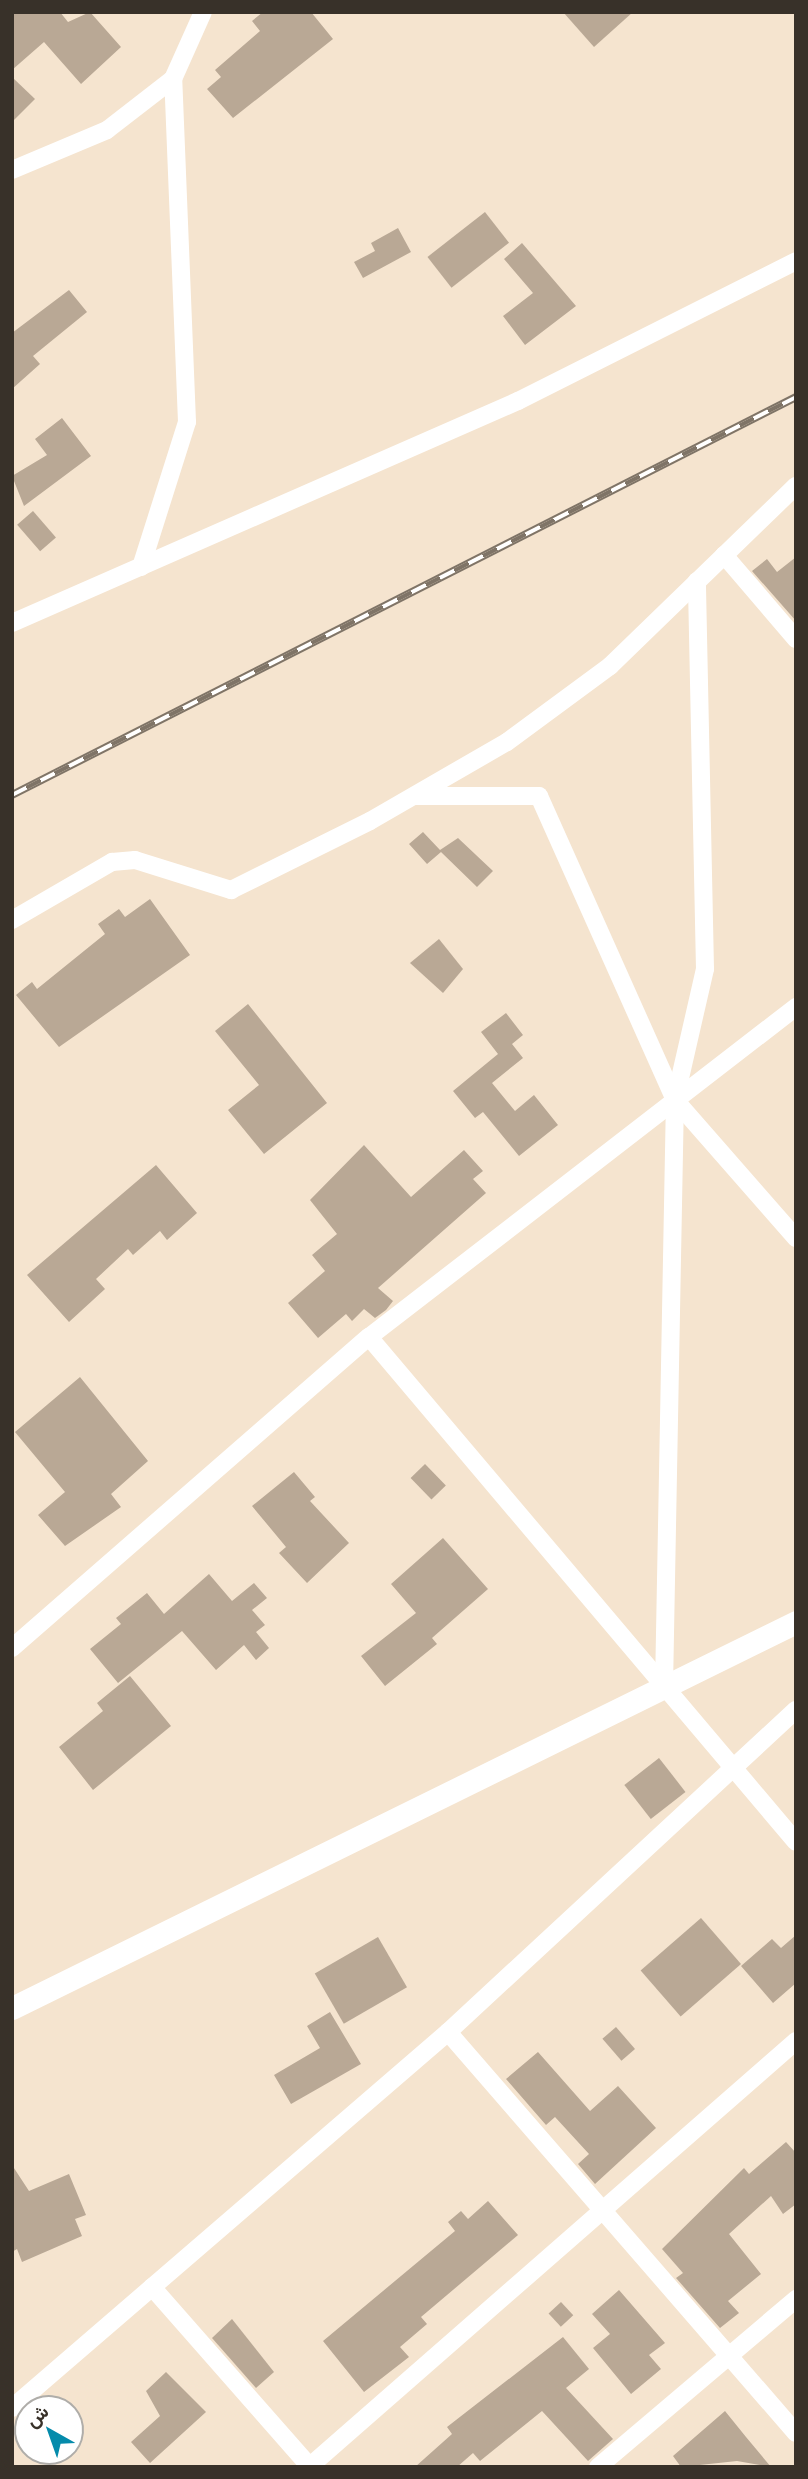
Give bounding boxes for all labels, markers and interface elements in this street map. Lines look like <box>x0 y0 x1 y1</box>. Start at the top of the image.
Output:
north arrow <box>14 2395 84 2465</box>
text: ش <box>21 2400 53 2431</box>

